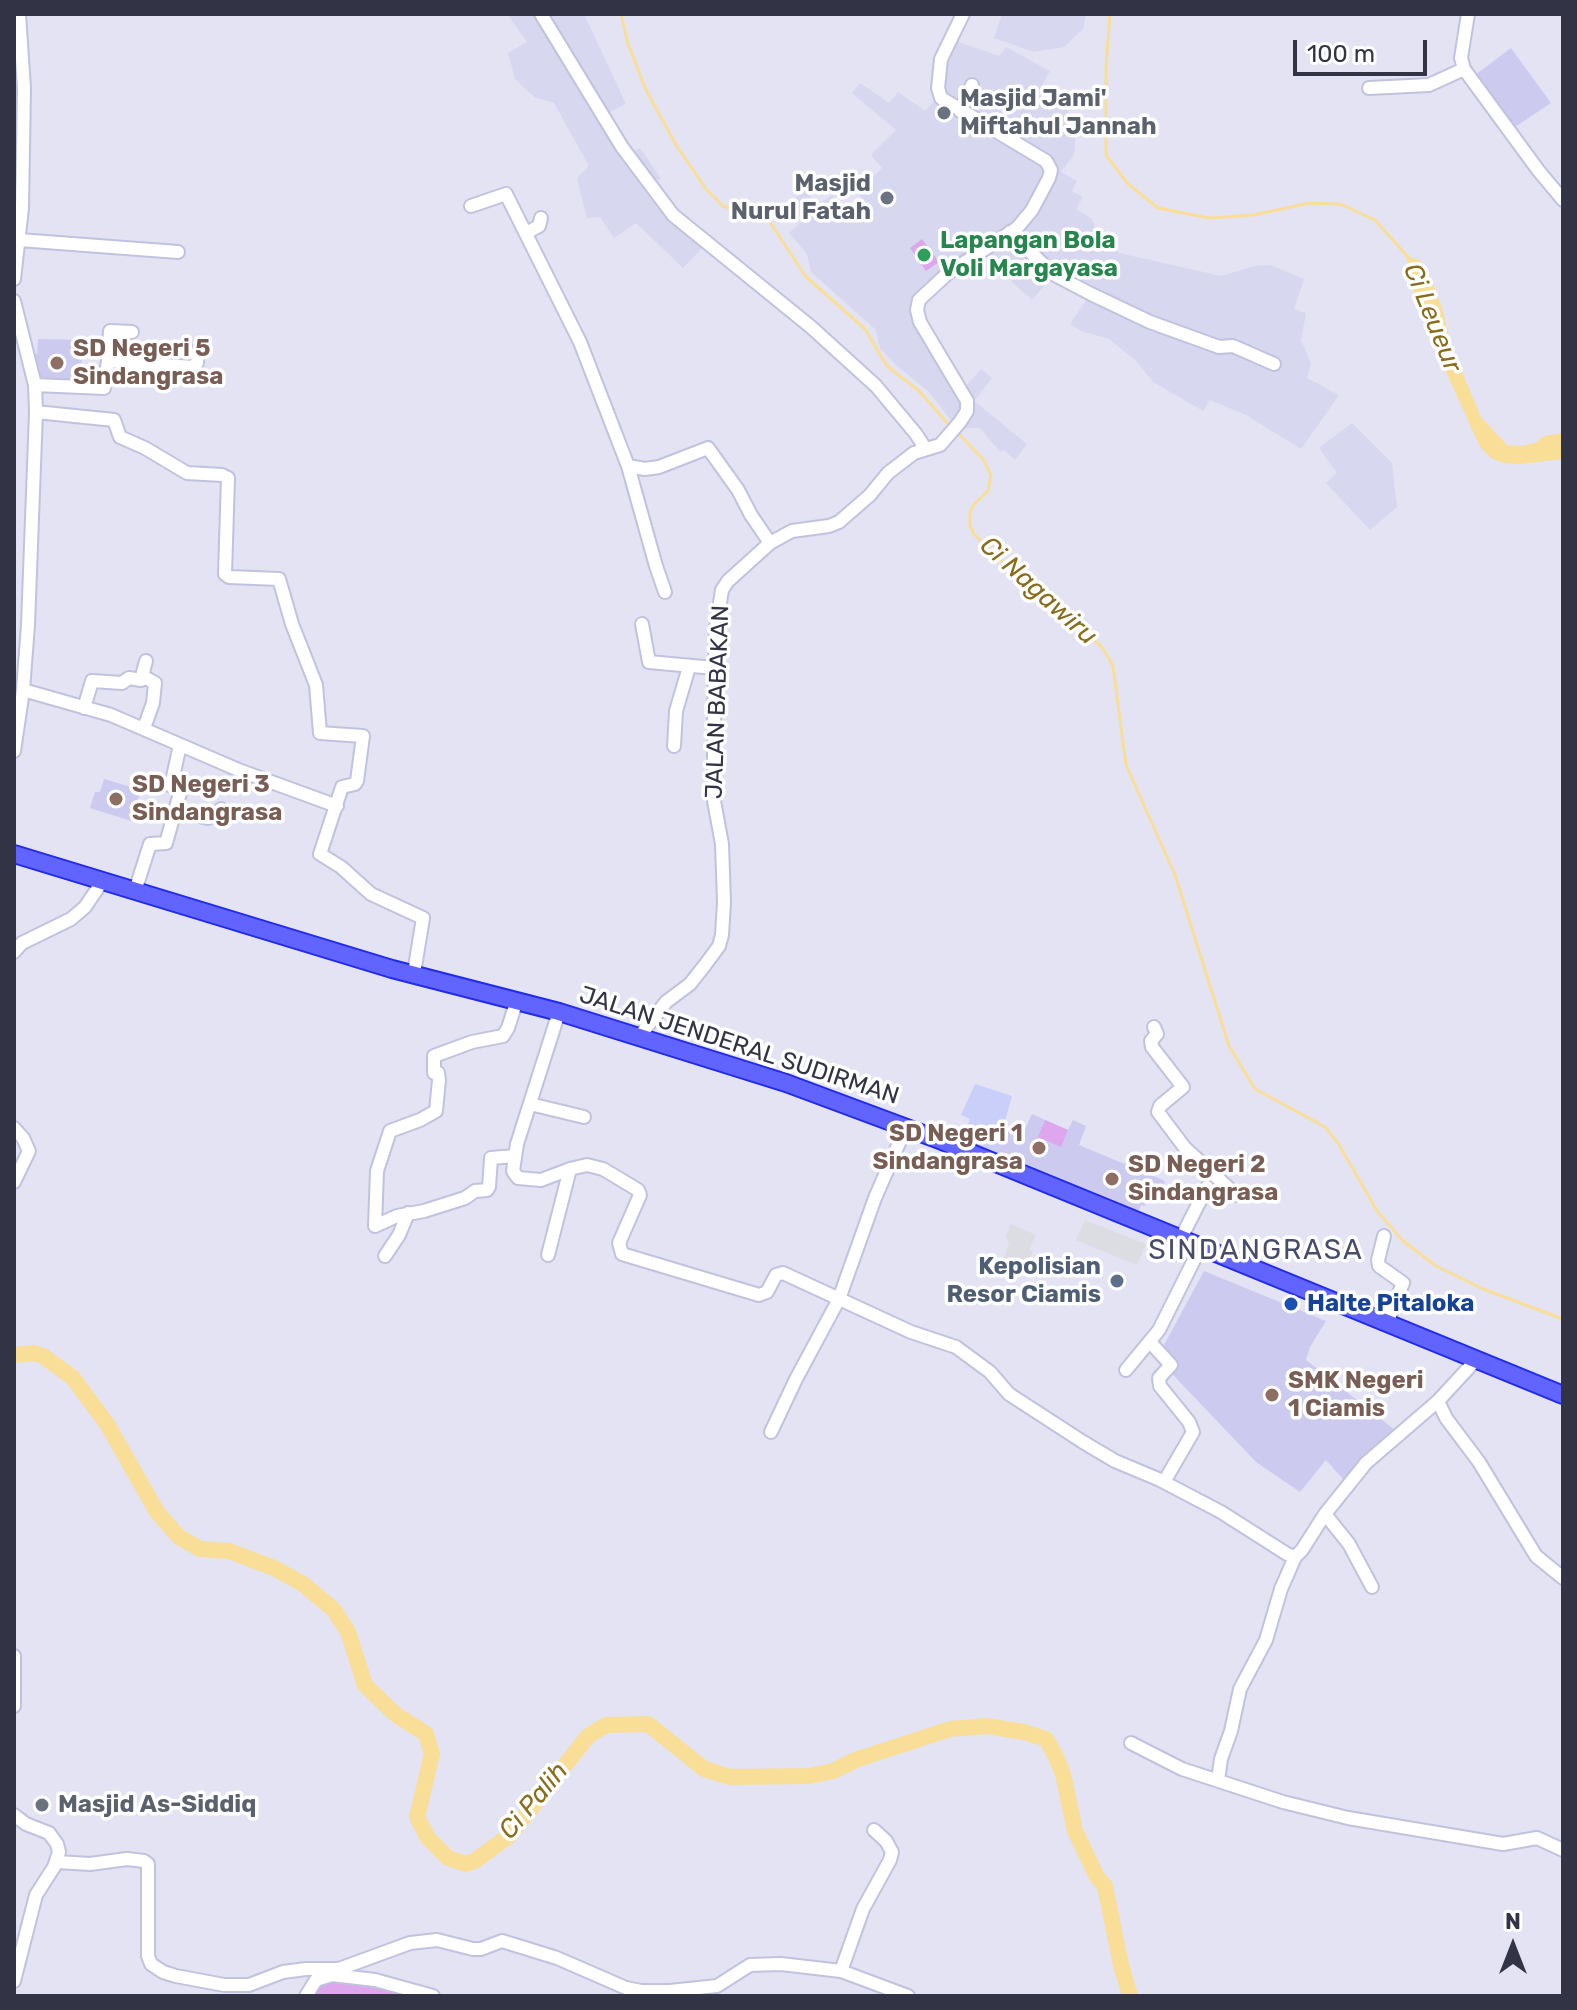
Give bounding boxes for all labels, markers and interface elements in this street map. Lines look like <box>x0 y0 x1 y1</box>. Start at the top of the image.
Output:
scale bar <box>1297 24 1431 74</box>
text: 100 m <box>1307 40 1375 68</box>
place label: Masjid Jami' Miftahul Jannah <box>960 85 1157 141</box>
marker: Masjid Jami' Miftahul Jannah <box>935 104 953 122</box>
place label: Masjid Nurul Fatah <box>731 170 871 226</box>
marker: Masjid Nurul Fatah <box>878 189 896 207</box>
place label: Lapangan Bola Voli Margayasa <box>940 227 1118 283</box>
marker: Lapangan Bola Voli Margayasa <box>915 246 933 264</box>
water label: Ci Leueur <box>1396 259 1468 377</box>
place label: SD Negeri 5 Sindangrasa <box>73 335 223 391</box>
marker: SD Negeri 5 Sindangrasa <box>48 354 66 372</box>
water label: Ci Nagawiru <box>973 530 1103 652</box>
street label: JALAN BABAKAN <box>700 604 736 800</box>
place label: SD Negeri 3 Sindangrasa <box>132 771 282 827</box>
marker: SD Negeri 3 Sindangrasa <box>107 790 125 808</box>
street label: JALAN JENDERAL SUDIRMAN <box>576 981 902 1111</box>
place label: SD Negeri 1 Sindangrasa <box>873 1120 1023 1176</box>
marker: SD Negeri 1 Sindangrasa <box>1030 1139 1048 1157</box>
place label: SD Negeri 2 Sindangrasa <box>1128 1151 1278 1207</box>
marker: SD Negeri 2 Sindangrasa <box>1103 1170 1121 1188</box>
district label: SINDANGRASA <box>1148 1234 1364 1268</box>
place label: Kepolisian Resor Ciamis <box>946 1253 1101 1309</box>
marker: Kepolisian Resor Ciamis <box>1108 1272 1126 1290</box>
place label: Halte Pitaloka <box>1307 1290 1474 1318</box>
marker: Halte Pitaloka <box>1282 1295 1300 1313</box>
place label: SMK Negeri 1 Ciamis <box>1288 1367 1424 1423</box>
marker: SMK Negeri 1 Ciamis <box>1263 1386 1281 1404</box>
water label: Ci Palih <box>493 1756 575 1846</box>
place label: Masjid As-Siddiq <box>58 1791 256 1819</box>
marker: Masjid As-Siddiq <box>33 1796 51 1814</box>
north arrow <box>1473 1906 1553 1986</box>
text: N <box>1505 1908 1521 1935</box>

